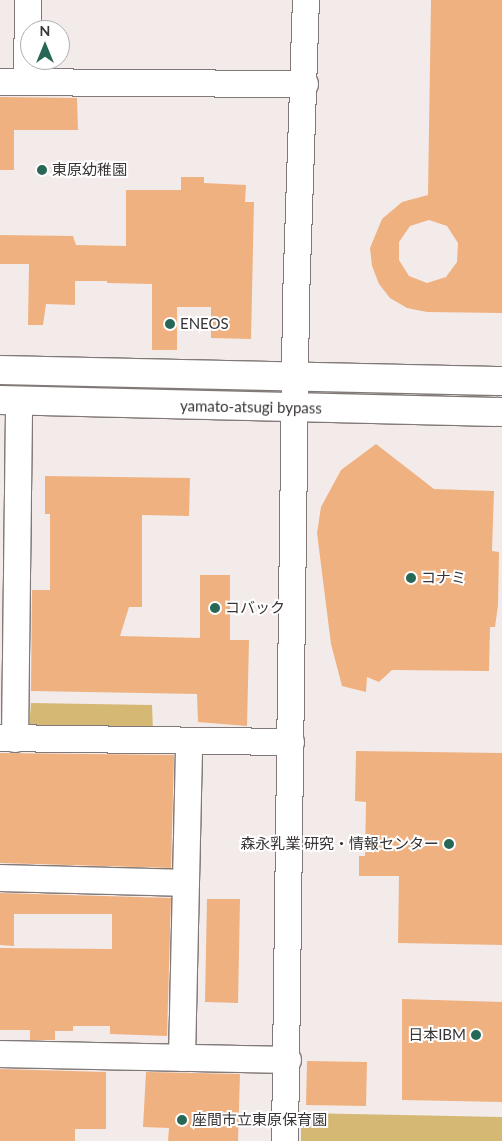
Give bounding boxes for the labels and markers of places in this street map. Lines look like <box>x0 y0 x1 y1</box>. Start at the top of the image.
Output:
place label: 東原幼稚園 <box>52 161 127 179</box>
marker: 東原幼稚園 <box>36 164 48 176</box>
place label: ENEOS <box>180 315 229 333</box>
marker: ENEOS <box>164 318 176 330</box>
place label: コナミ <box>421 569 466 587</box>
marker: コナミ <box>405 572 417 584</box>
place label: コバック <box>225 599 285 617</box>
marker: コバック <box>209 602 221 614</box>
place label: 森永乳業 研究・情報センター <box>240 835 439 853</box>
marker: 森永乳業 研究・情報センター <box>443 838 455 850</box>
place label: 日本IBM <box>408 1026 466 1044</box>
marker: 日本IBM <box>470 1029 482 1041</box>
place label: 座間市立東原保育園 <box>192 1111 327 1129</box>
marker: 座間市立東原保育園 <box>176 1114 188 1126</box>

